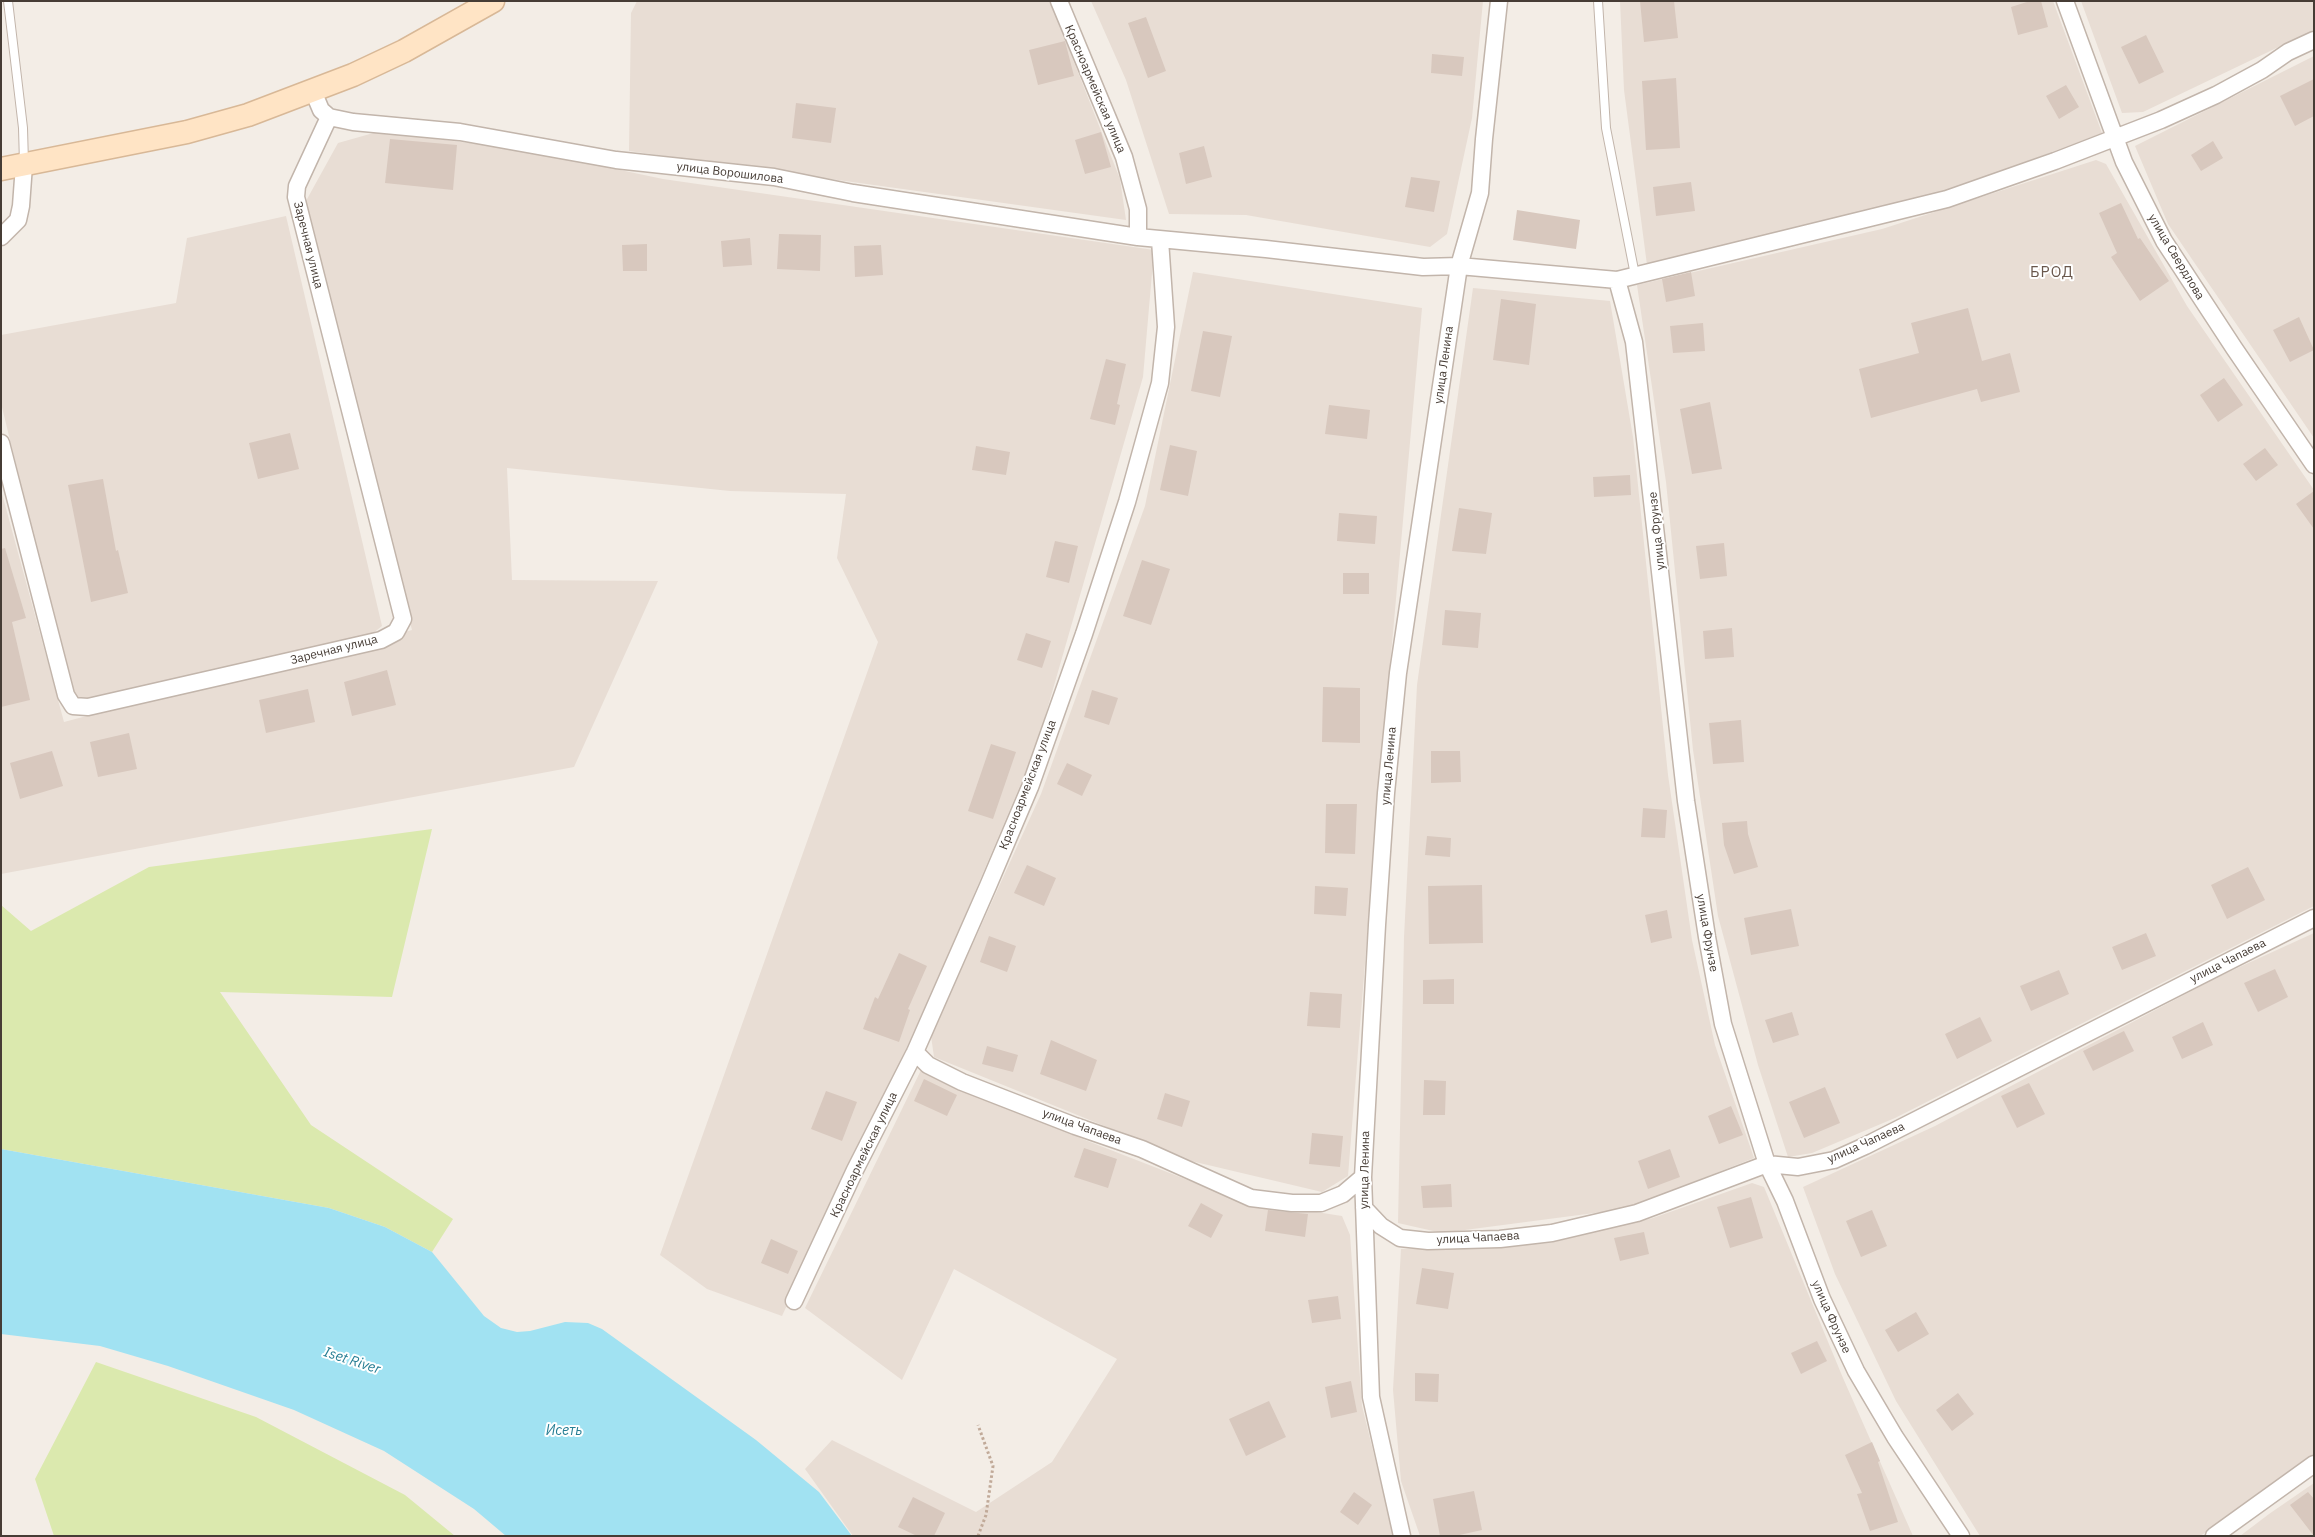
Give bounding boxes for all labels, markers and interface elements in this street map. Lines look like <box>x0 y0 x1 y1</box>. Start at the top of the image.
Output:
street label: Красноармейская улица <box>1061 23 1129 155</box>
street label: улица Ворошилова <box>676 159 784 187</box>
street label: Заречная улица <box>290 200 326 290</box>
street label: улица Свердлова <box>2145 211 2207 303</box>
district label: БРОД <box>2030 264 2074 282</box>
street label: улица Ленина <box>1431 325 1457 405</box>
street label: улица Фрунзе <box>1646 491 1668 571</box>
street label: Заречная улица <box>289 632 379 668</box>
street label: Красноармейская улица <box>997 718 1059 852</box>
street label: улица Ленина <box>1378 726 1400 806</box>
street label: улица Фрунзе <box>1693 893 1721 973</box>
street label: улица Чапаева <box>2188 936 2268 986</box>
street label: Красноармейская улица <box>827 1090 901 1220</box>
street label: улица Чапаева <box>1040 1106 1124 1148</box>
street label: улица Чапаева <box>1825 1120 1907 1166</box>
street label: улица Ленина <box>1357 1131 1373 1209</box>
street label: улица Чапаева <box>1436 1229 1520 1247</box>
street label: улица Фрунзе <box>1808 1278 1854 1356</box>
water label: Iset River <box>322 1344 382 1378</box>
water label: Исеть <box>546 1423 582 1439</box>

